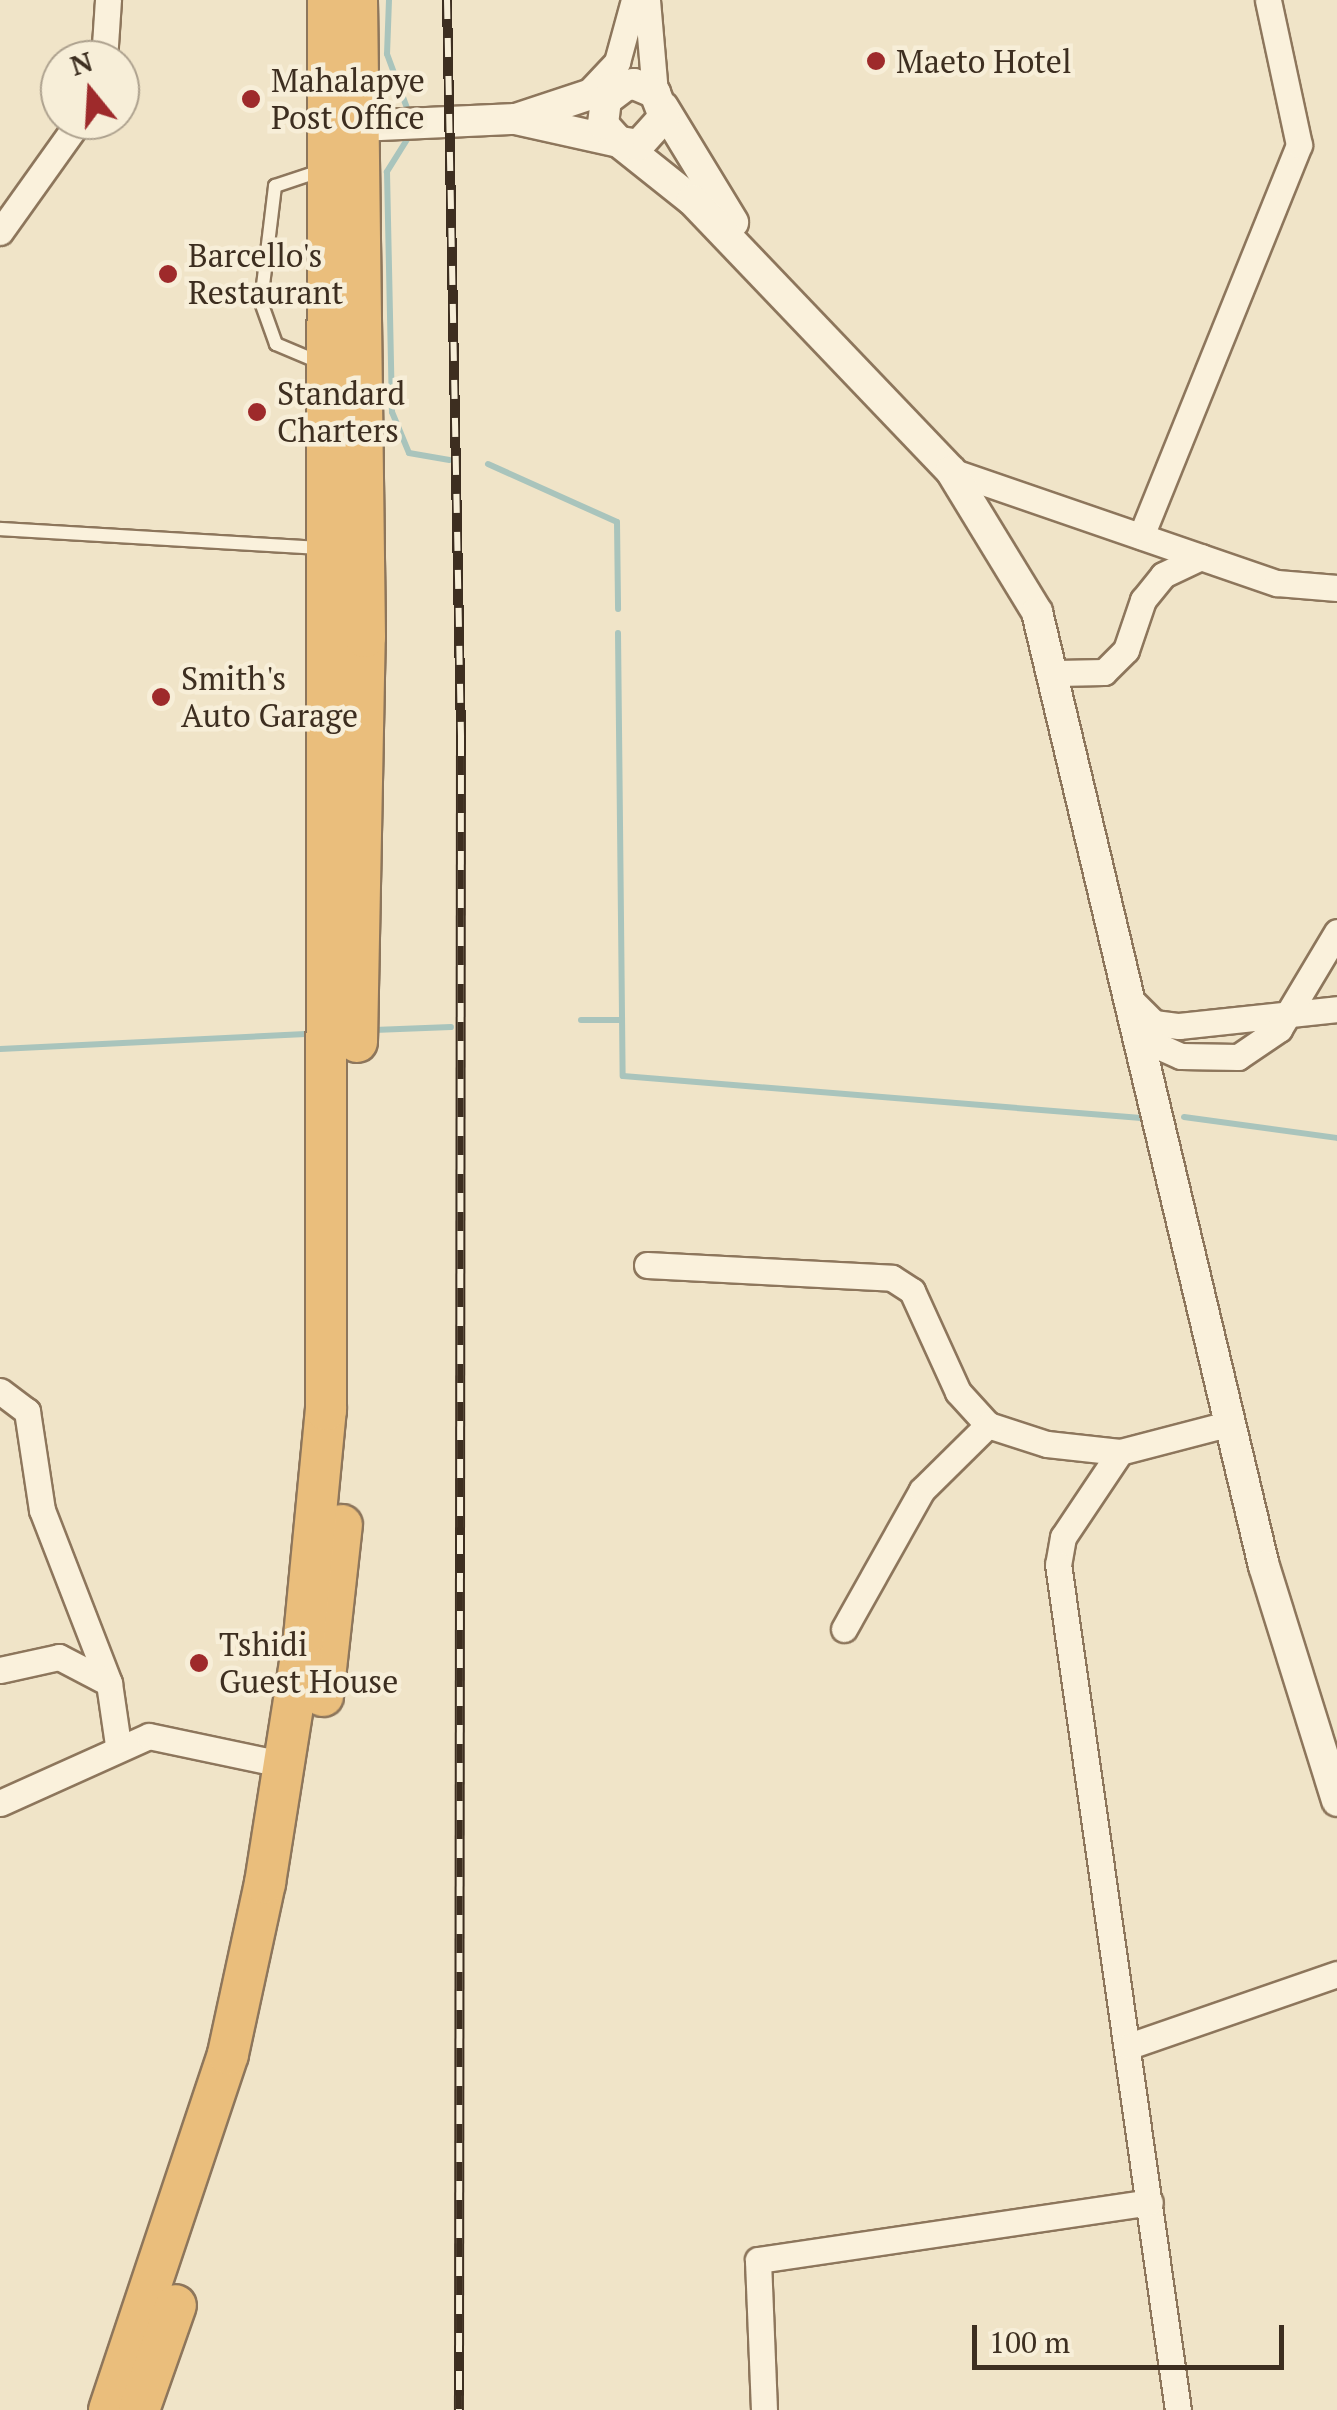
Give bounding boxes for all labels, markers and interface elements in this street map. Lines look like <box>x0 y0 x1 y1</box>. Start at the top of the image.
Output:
north arrow <box>40 40 140 140</box>
text: N <box>65 42 97 84</box>
place label: Maeto Hotel <box>896 42 1072 80</box>
marker: Maeto Hotel <box>865 50 887 72</box>
place label: Mahalapye Post Office <box>271 62 425 137</box>
marker: Mahalapye Post Office <box>240 88 262 110</box>
place label: Barcello's Restaurant <box>188 237 343 312</box>
marker: Barcello's Restaurant <box>157 263 179 285</box>
place label: Standard Charters <box>277 375 405 450</box>
marker: Standard Charters <box>246 401 268 423</box>
place label: Smith's Auto Garage <box>181 660 358 735</box>
marker: Smith's Auto Garage <box>150 686 172 708</box>
place label: Tshidi Guest House <box>219 1626 398 1701</box>
marker: Tshidi Guest House <box>188 1652 210 1674</box>
scale bar <box>977 2305 1290 2367</box>
text: 100 m <box>989 2322 1070 2362</box>

